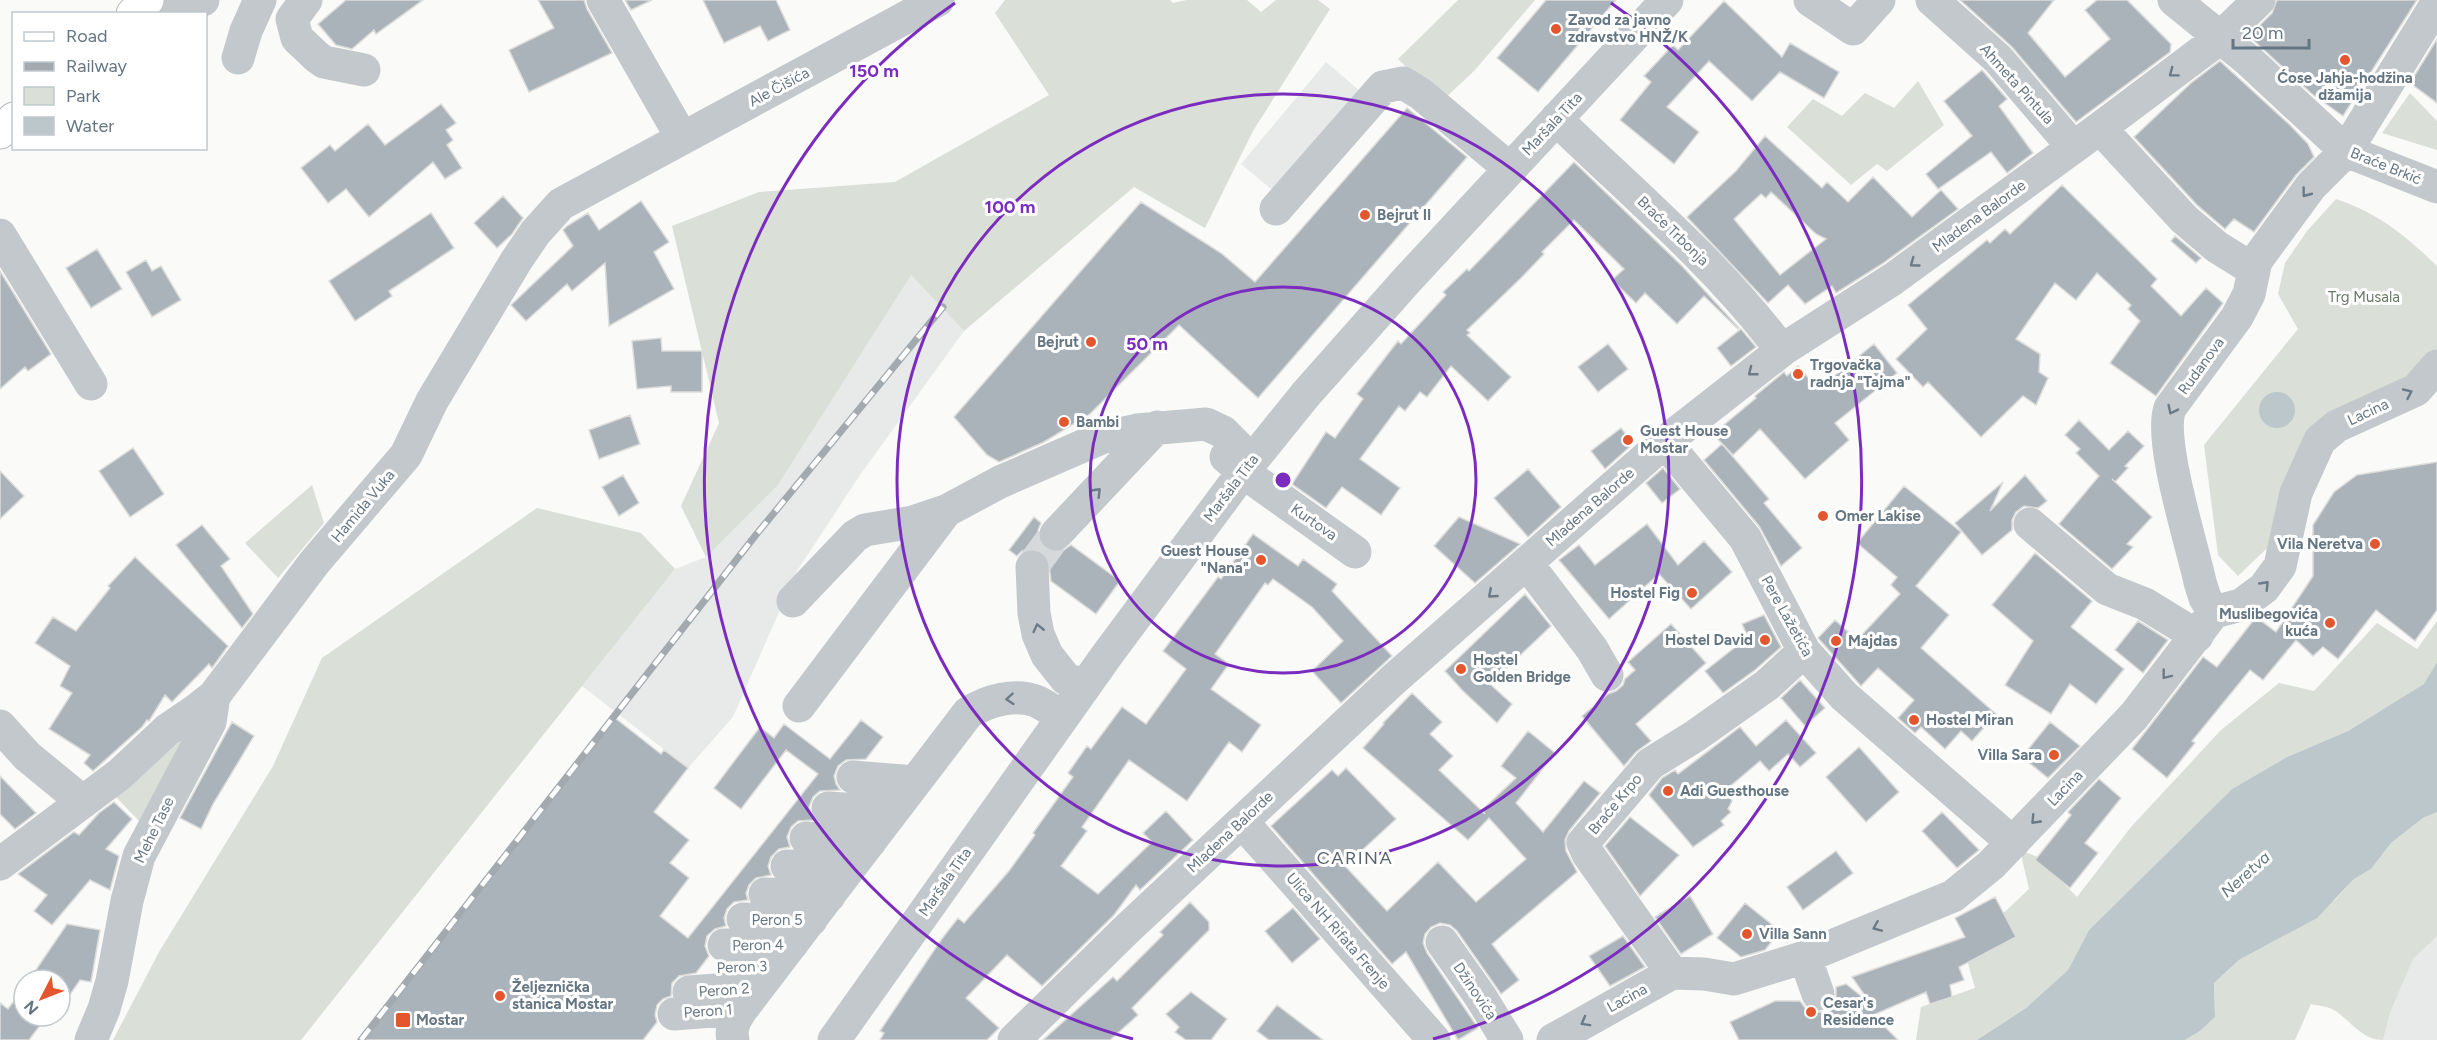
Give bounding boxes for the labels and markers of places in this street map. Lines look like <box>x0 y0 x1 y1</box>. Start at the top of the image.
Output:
place label: Zavod za javno zdravstvo HNŽ/K <box>1568 11 1688 46</box>
marker: Zavod za javno zdravstvo HNŽ/K <box>1549 22 1563 36</box>
marker: Ćose Jahja-hodžina džamija <box>2338 53 2352 67</box>
place label: Ćose Jahja-hodžina džamija <box>2277 69 2413 104</box>
place label: Bejrut II <box>1377 206 1431 224</box>
marker: Bejrut II <box>1358 208 1372 222</box>
place label: Bejrut <box>1037 333 1079 351</box>
marker: Bejrut <box>1084 335 1098 349</box>
place label: Trgovačka radnja "Tajma" <box>1810 356 1911 391</box>
marker: Trgovačka radnja "Tajma" <box>1791 367 1805 381</box>
place label: Bambi <box>1076 413 1119 431</box>
marker: Bambi <box>1057 415 1071 429</box>
place label: Guest House Mostar <box>1640 422 1729 457</box>
marker: Guest House Mostar <box>1621 433 1635 447</box>
centre of rings <box>1273 470 1293 490</box>
place label: Omer Lakise <box>1835 507 1921 525</box>
marker: Omer Lakise <box>1816 509 1830 523</box>
place label: Vila Neretva <box>2277 535 2363 553</box>
marker: Vila Neretva <box>2368 537 2382 551</box>
place label: Guest House "Nana" <box>1161 542 1250 577</box>
marker: Guest House "Nana" <box>1254 553 1268 567</box>
place label: Hostel Fig <box>1610 584 1680 602</box>
marker: Hostel Fig <box>1685 586 1699 600</box>
place label: Muslibegovića kuća <box>2219 605 2318 640</box>
marker: Muslibegovića kuća <box>2323 616 2337 630</box>
place label: Hostel David <box>1665 631 1753 649</box>
place label: Majdas <box>1848 632 1897 650</box>
marker: Hostel David <box>1758 633 1772 647</box>
marker: Majdas <box>1829 634 1843 648</box>
place label: Hostel Golden Bridge <box>1473 651 1572 686</box>
marker: Hostel Golden Bridge <box>1454 662 1468 676</box>
place label: Hostel Miran <box>1926 711 2013 729</box>
marker: Hostel Miran <box>1907 713 1921 727</box>
place label: Villa Sara <box>1978 746 2042 764</box>
marker: Villa Sara <box>2047 748 2061 762</box>
place label: Adi Guesthouse <box>1680 782 1790 800</box>
marker: Adi Guesthouse <box>1661 784 1675 798</box>
place label: Villa Sann <box>1759 925 1827 943</box>
marker: Villa Sann <box>1740 927 1754 941</box>
place label: Željeznička stanica Mostar <box>512 978 614 1013</box>
marker: Željeznička stanica Mostar <box>493 989 507 1003</box>
place label: Cesar's Residence <box>1823 994 1895 1029</box>
marker: Cesar's Residence <box>1804 1005 1818 1019</box>
marker: Mostar <box>394 1011 412 1029</box>
place label: Mostar <box>416 1011 464 1029</box>

